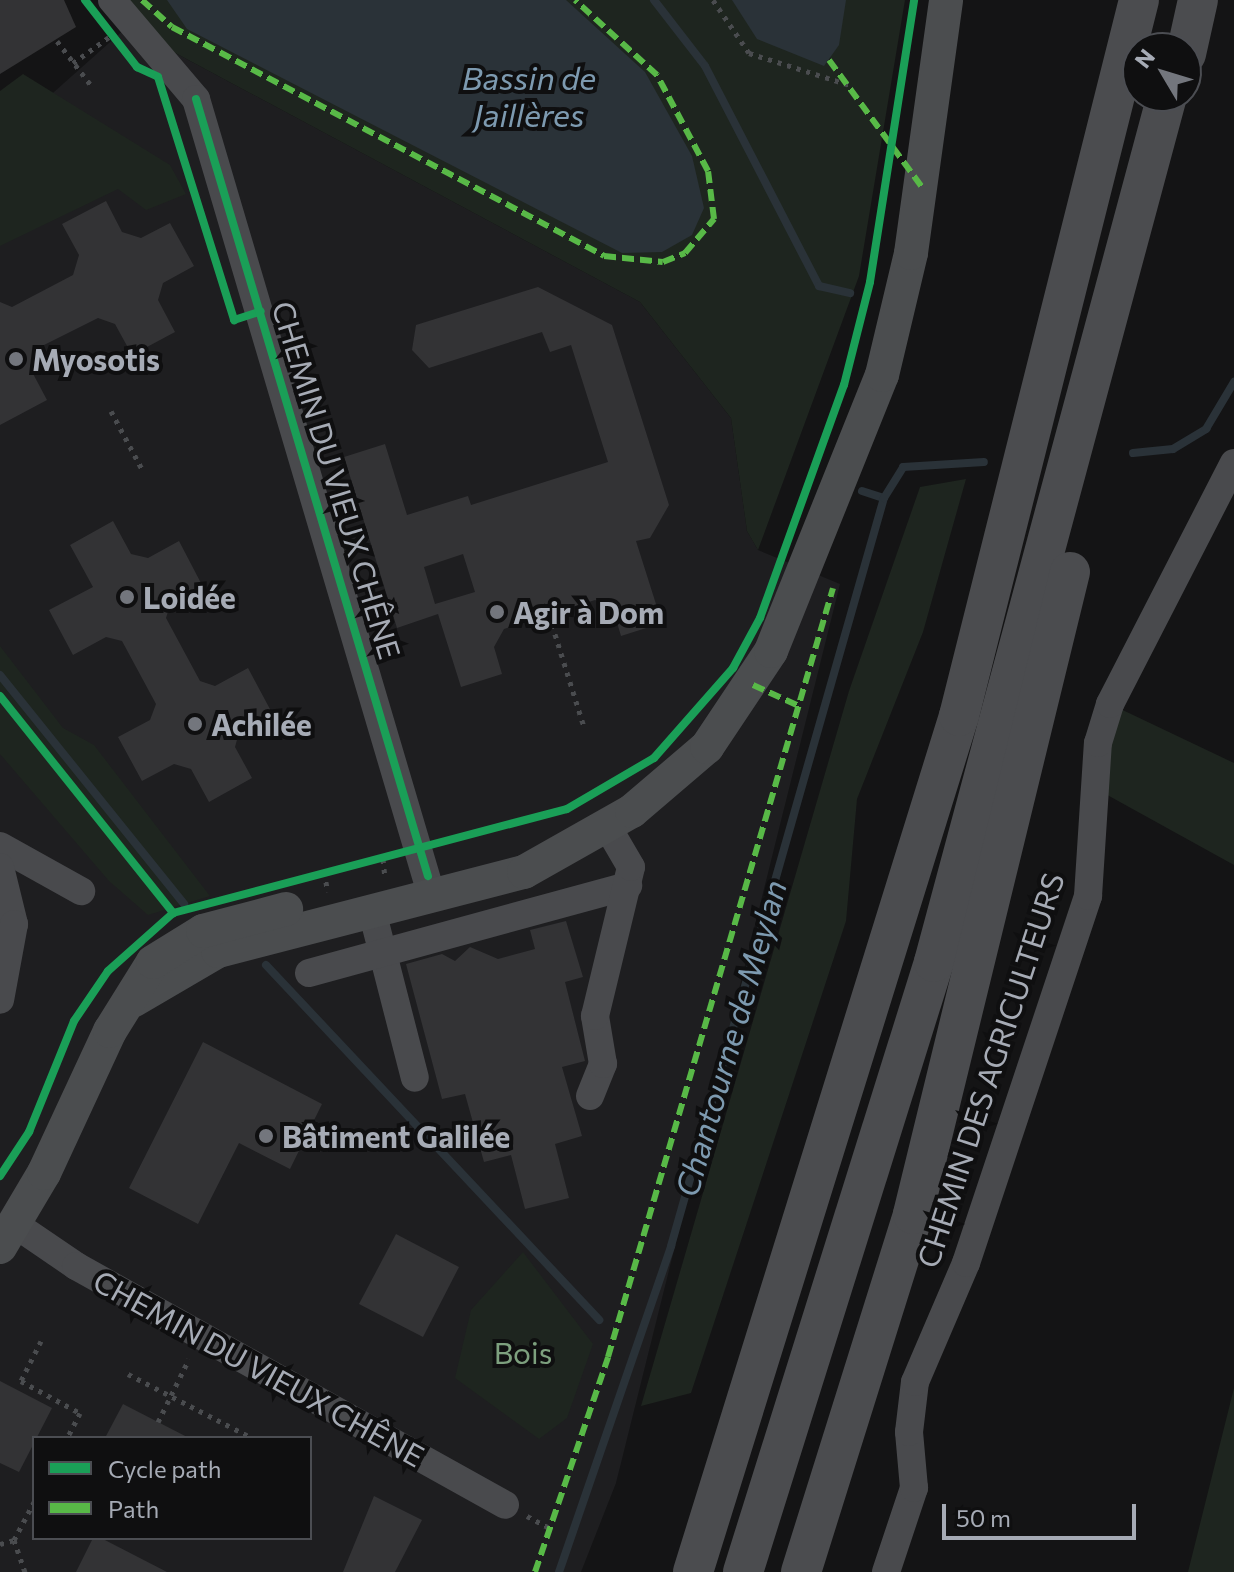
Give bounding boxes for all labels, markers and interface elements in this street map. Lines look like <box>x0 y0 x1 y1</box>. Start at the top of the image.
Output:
north arrow <box>1122 32 1202 112</box>
text: N <box>1129 43 1160 73</box>
water label: Bassin de Jaillères <box>462 59 596 134</box>
street label: CHEMIN DU VIEUX CHÊNE <box>265 297 409 663</box>
place label: Myosotis <box>32 341 160 377</box>
marker: Myosotis <box>7 350 25 368</box>
place label: Loidée <box>143 579 236 615</box>
marker: Loidée <box>118 588 136 606</box>
place label: Agir à Dom <box>513 594 664 630</box>
marker: Agir à Dom <box>488 603 506 621</box>
place label: Achilée <box>211 706 312 742</box>
marker: Achilée <box>186 715 204 733</box>
street label: CHEMIN DES AGRICULTEURS <box>909 868 1071 1272</box>
water label: Chantourne de Meylan <box>666 875 794 1201</box>
place label: Bâtiment Galilée <box>282 1118 510 1154</box>
marker: Bâtiment Galilée <box>257 1127 275 1145</box>
street label: CHEMIN DU VIEUX CHÊNE <box>88 1262 430 1474</box>
park label: Bois <box>494 1334 552 1370</box>
legend <box>32 1436 312 1540</box>
text: Cycle path <box>108 1454 222 1483</box>
scale bar <box>946 1488 1140 1538</box>
text: Path <box>108 1494 159 1523</box>
text: 50 m <box>956 1503 1011 1532</box>

